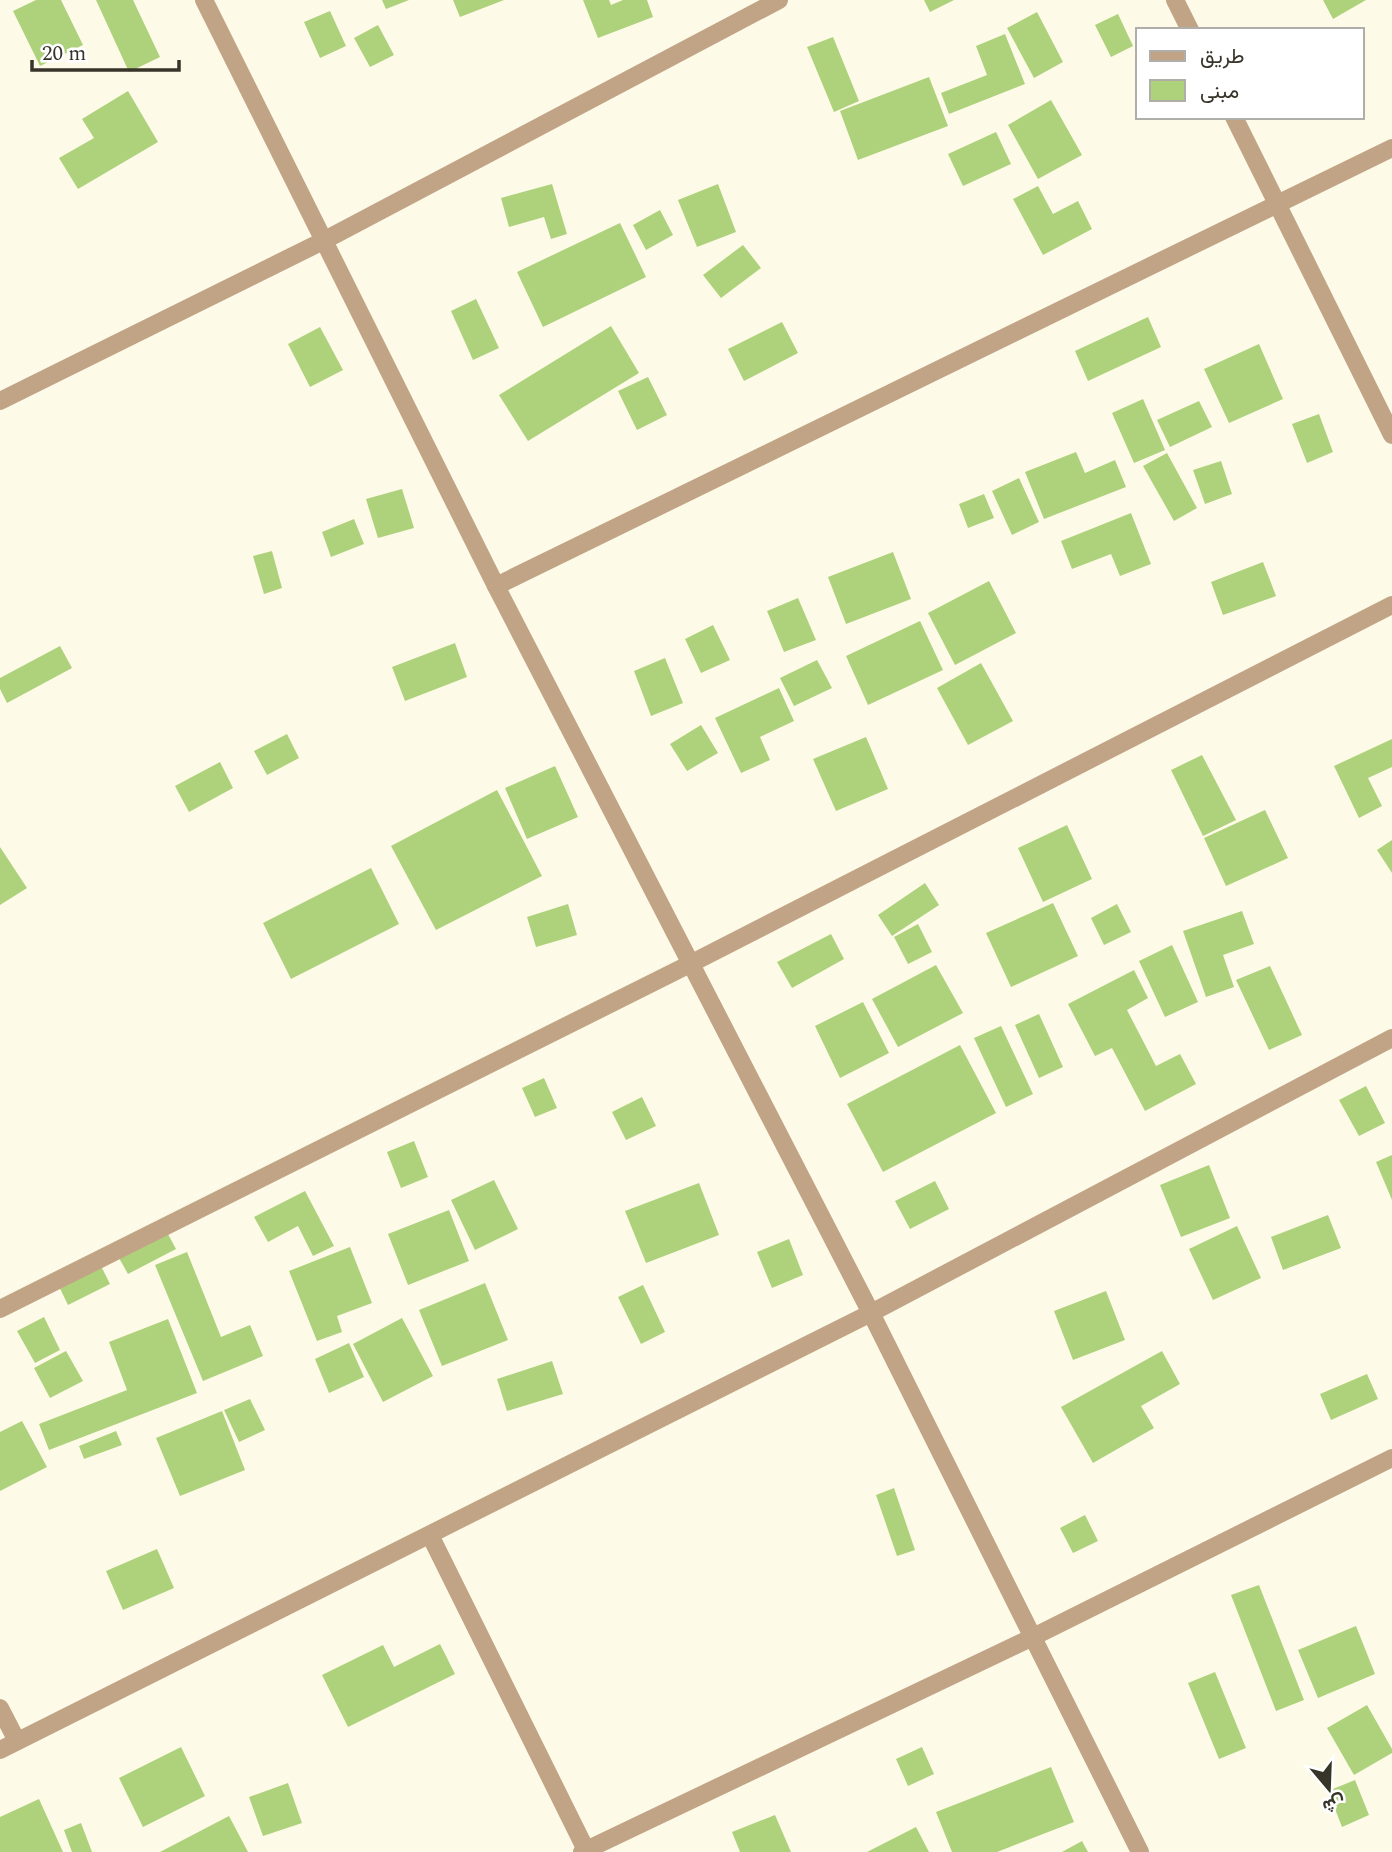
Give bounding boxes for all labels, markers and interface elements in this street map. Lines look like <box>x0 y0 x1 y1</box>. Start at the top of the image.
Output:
scale bar <box>32 28 178 72</box>
legend <box>1136 28 1364 119</box>
text: 20 m <box>42 38 86 70</box>
text: طريق <box>1200 41 1245 73</box>
text: مبنى <box>1200 76 1239 108</box>
north arrow <box>1294 1754 1364 1824</box>
text: ش <box>1318 1786 1350 1821</box>

